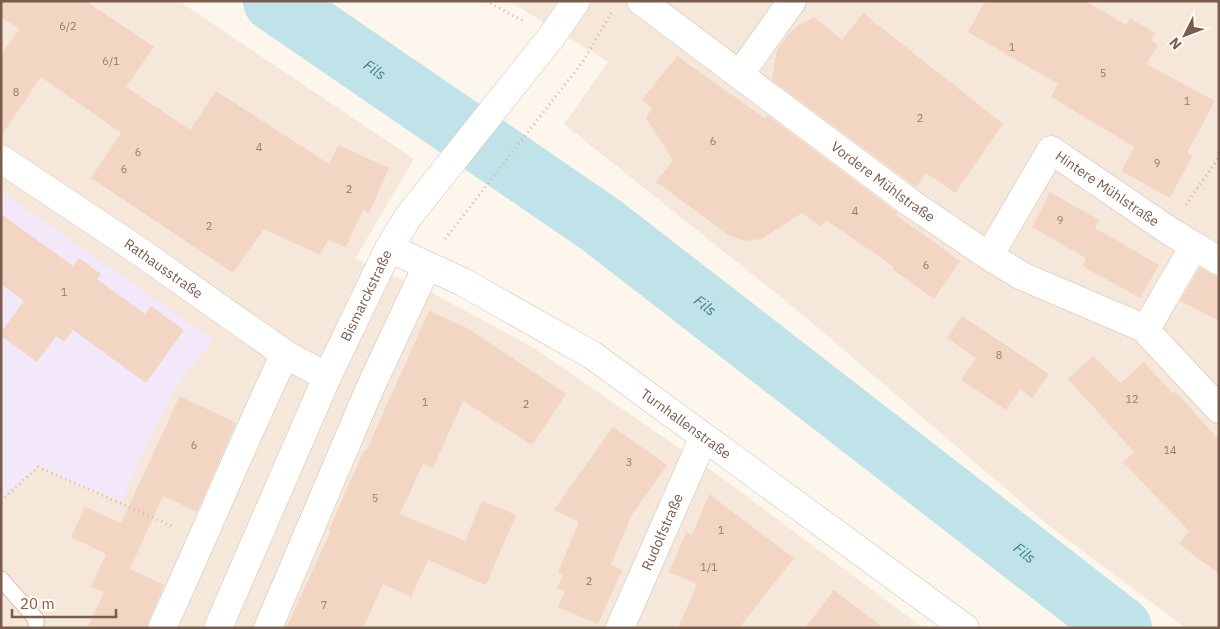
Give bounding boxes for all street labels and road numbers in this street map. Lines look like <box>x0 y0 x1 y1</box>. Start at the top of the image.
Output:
street label: Vordere Mühlstraße <box>827 137 939 226</box>
street label: Hintere Mühlstraße <box>1052 147 1163 231</box>
street label: Rathausstraße <box>121 235 207 303</box>
street label: Bismarckstraße <box>336 247 396 344</box>
street label: Turnhallenstraße <box>637 385 735 463</box>
street label: Rudolfstraße <box>637 490 687 573</box>

